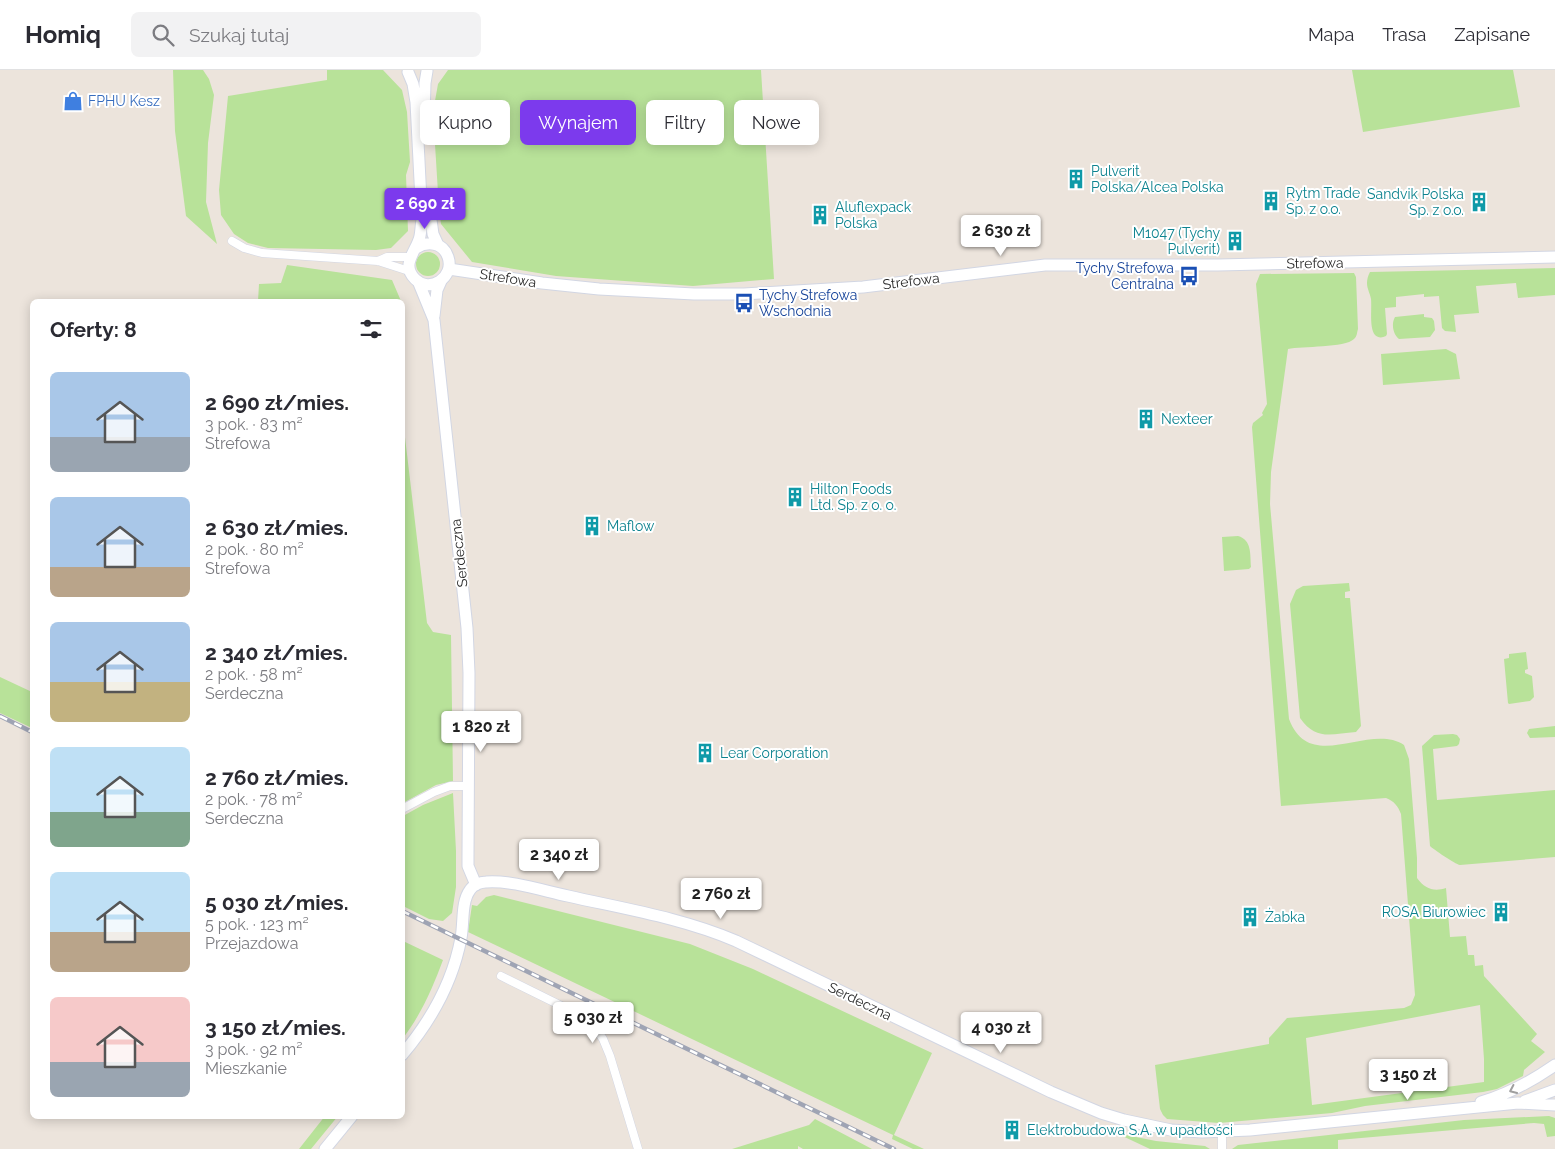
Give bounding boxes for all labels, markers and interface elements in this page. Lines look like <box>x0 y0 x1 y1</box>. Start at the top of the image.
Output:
search box <box>131 12 481 57</box>
text: Homiq <box>25 20 101 49</box>
icon: search <box>149 21 177 49</box>
text: Szukaj tutaj <box>189 24 289 46</box>
text: Mapa <box>1308 24 1354 45</box>
text: Trasa <box>1382 24 1426 45</box>
text: Zapisane <box>1454 24 1530 45</box>
shop icon: FPHU Kesz <box>62 90 84 112</box>
place label: FPHU Kesz <box>88 93 160 109</box>
chip: Kupno <box>420 100 510 145</box>
chip: Wynajem <box>520 100 636 145</box>
chip: Filtry <box>646 100 724 145</box>
chip: Nowe <box>734 100 819 145</box>
place label: Pulverit Polska/Alcea Polska <box>1091 163 1224 195</box>
building icon: Pulverit Polska/Alcea Polska <box>1065 168 1087 190</box>
place label: Rytm Trade Sp. z o.o. <box>1286 185 1360 217</box>
place label: Sandvik Polska Sp. z o.o. <box>1367 186 1464 218</box>
pin: 2 690 zł <box>373 188 477 230</box>
building icon: Rytm Trade Sp. z o.o. <box>1260 190 1282 212</box>
building icon: Sandvik Polska Sp. z o.o. <box>1468 191 1490 213</box>
text: 2 690 zł <box>395 194 455 213</box>
place label: Aluflexpack Polska <box>835 199 912 231</box>
building icon: Aluflexpack Polska <box>809 204 831 226</box>
pin: 2 630 zł <box>949 214 1053 257</box>
text: 2 630 zł <box>972 221 1030 240</box>
place label: M1047 (Tychy Pulverit) <box>1133 225 1220 257</box>
building icon: M1047 (Tychy Pulverit) <box>1224 230 1246 252</box>
street label: Strefowa <box>1286 255 1344 271</box>
place label: Tychy Strefowa Centralna <box>1076 260 1174 292</box>
bus stop icon: Tychy Strefowa Centralna <box>1178 265 1200 287</box>
street label: Strefowa <box>478 266 538 290</box>
street label: Strefowa <box>882 270 940 292</box>
place label: Tychy Strefowa Wschodnia <box>759 287 857 319</box>
bus stop icon: Tychy Strefowa Wschodnia <box>733 292 755 314</box>
icon: filters <box>357 315 385 343</box>
text: Oferty: 8 <box>50 317 137 342</box>
text: 2 690 zł/mies. <box>205 390 349 415</box>
icon: home <box>90 392 150 452</box>
building icon: Nexteer <box>1135 408 1157 430</box>
place label: Nexteer <box>1161 411 1213 427</box>
text: 3 pok. · 83 m² <box>205 415 303 434</box>
text: Strefowa <box>205 434 270 453</box>
place label: Hilton Foods Ltd. Sp. z o. o. <box>810 481 896 513</box>
building icon: Hilton Foods Ltd. Sp. z o. o. <box>784 486 806 508</box>
text: 2 630 zł/mies. <box>205 515 348 540</box>
building icon: Maflow <box>581 515 603 537</box>
icon: home <box>90 517 150 577</box>
street label: Serdeczna <box>447 518 471 588</box>
place label: Maflow <box>607 518 655 534</box>
text: 2 pok. · 80 m² <box>205 540 304 559</box>
text: Strefowa <box>205 559 270 578</box>
text: 2 340 zł/mies. <box>205 640 348 665</box>
icon: home <box>90 642 150 702</box>
text: 2 pok. · 58 m² <box>205 665 303 684</box>
text: Serdeczna <box>205 684 284 703</box>
pin: 1 820 zł <box>429 710 533 753</box>
text: 1 820 zł <box>452 717 510 736</box>
building icon: Lear Corporation <box>694 742 716 764</box>
place label: Lear Corporation <box>720 745 829 761</box>
text: 2 760 zł/mies. <box>205 765 349 790</box>
icon: home <box>90 767 150 827</box>
text: 2 pok. · 78 m² <box>205 790 303 809</box>
text: Serdeczna <box>205 809 284 828</box>
pin: 2 340 zł <box>507 838 611 881</box>
text: 2 340 zł <box>530 845 588 864</box>
pin: 2 760 zł <box>669 878 773 920</box>
text: 2 760 zł <box>692 884 750 903</box>
text: 5 030 zł/mies. <box>205 890 348 915</box>
icon: home <box>90 892 150 952</box>
building icon: ROSA Biurowiec <box>1490 901 1512 923</box>
place label: ROSA Biurowiec <box>1382 904 1486 920</box>
building icon: Żabka <box>1239 906 1261 928</box>
place label: Żabka <box>1265 907 1305 925</box>
text: 5 pok. · 123 m² <box>205 915 309 934</box>
text: Przejazdowa <box>205 934 298 953</box>
street label: Serdeczna <box>826 979 894 1023</box>
pin: 5 030 zł <box>541 1002 645 1044</box>
text: 5 030 zł <box>564 1008 622 1027</box>
pin: 4 030 zł <box>949 1012 1053 1054</box>
text: 3 150 zł/mies. <box>205 1015 346 1040</box>
icon: home <box>90 1017 150 1077</box>
text: 4 030 zł <box>972 1018 1030 1037</box>
text: 3 pok. · 92 m² <box>205 1040 302 1059</box>
pin: 3 150 zł <box>1356 1058 1460 1101</box>
text: Mieszkanie <box>205 1059 287 1078</box>
text: 3 150 zł <box>1380 1065 1436 1084</box>
one-way arrow <box>1510 1084 1519 1094</box>
building icon: Elektrobudowa S.A. w upadłości <box>1001 1119 1023 1141</box>
place label: Elektrobudowa S.A. w upadłości <box>1027 1122 1233 1138</box>

